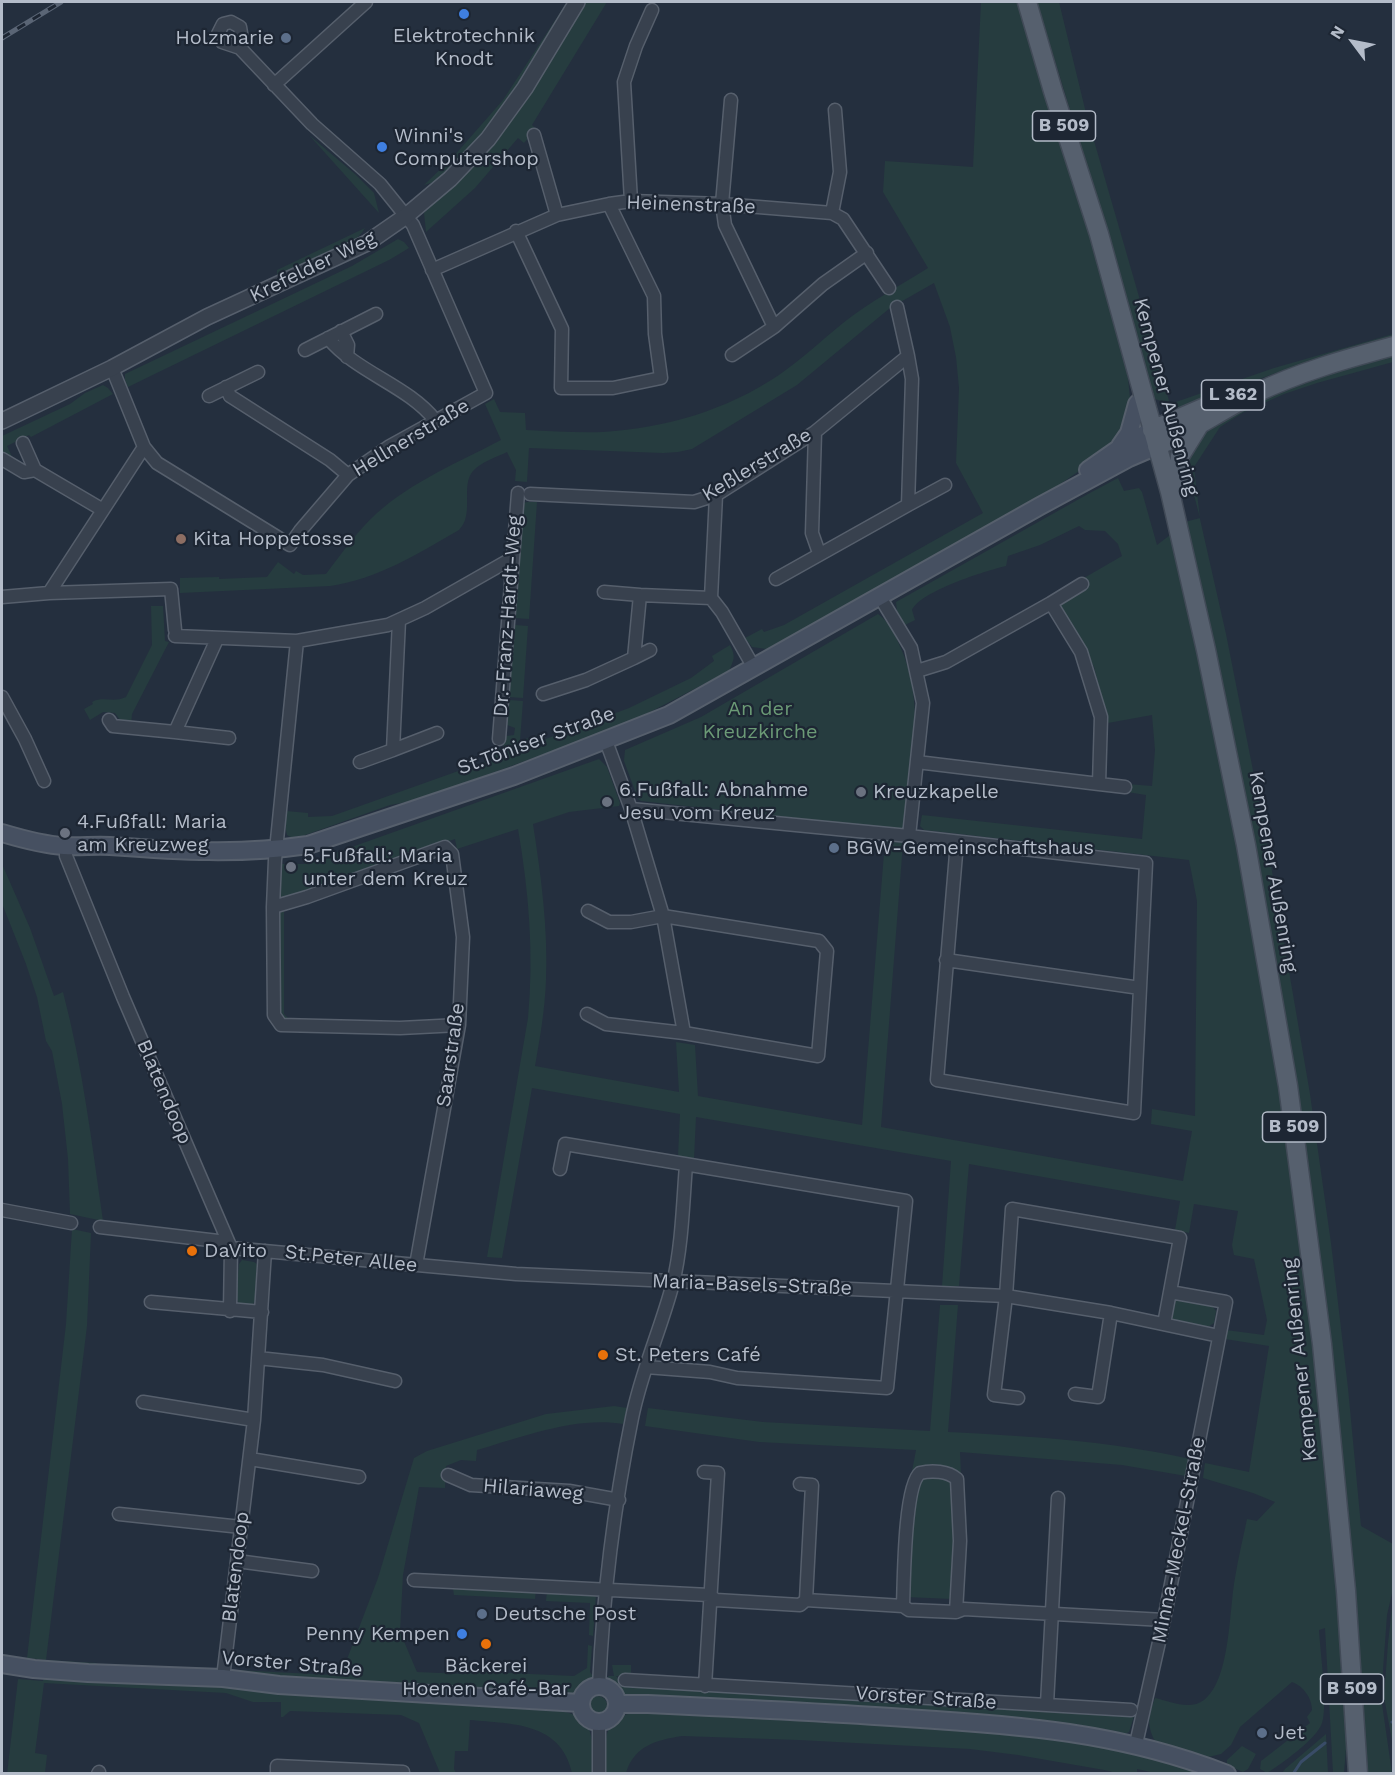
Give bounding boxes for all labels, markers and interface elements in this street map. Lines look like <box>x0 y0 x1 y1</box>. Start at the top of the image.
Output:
marker: Elektrotechnik Knodt <box>457 7 471 21</box>
north arrow <box>1323 12 1383 72</box>
text: N <box>1326 22 1349 42</box>
place label: Elektrotechnik Knodt <box>393 24 535 71</box>
place label: Holzmarie <box>175 26 274 50</box>
marker: Holzmarie <box>279 31 293 45</box>
road number: B 509 <box>1032 111 1096 141</box>
place label: Winni's Computershop <box>394 124 539 171</box>
marker: Winni's Computershop <box>375 140 389 154</box>
street label: Heinenstraße <box>626 191 756 219</box>
street label: Krefelder Weg <box>246 226 380 308</box>
street label: Kempener Außenring <box>1128 295 1204 499</box>
road number: L 362 <box>1202 380 1264 410</box>
street label: Hellnerstraße <box>348 394 474 482</box>
street label: Keßlerstraße <box>698 423 816 507</box>
street label: Dr.-Franz-Hardt-Weg <box>489 514 527 718</box>
place label: Kita Hoppetosse <box>193 527 354 551</box>
marker: Kita Hoppetosse <box>174 532 188 546</box>
park label: An der Kreuzkirche <box>702 697 818 744</box>
street label: St.Töniser Straße <box>454 701 618 781</box>
street label: Kempener Außenring <box>1243 769 1303 975</box>
place label: 6.Fußfall: Abnahme Jesu vom Kreuz <box>619 778 808 825</box>
place label: Kreuzkapelle <box>873 780 999 804</box>
marker: Kreuzkapelle <box>854 785 868 799</box>
marker: 6.Fußfall: Abnahme Jesu vom Kreuz <box>600 795 614 809</box>
place label: 4.Fußfall: Maria am Kreuzweg <box>77 810 227 857</box>
marker: 4.Fußfall: Maria am Kreuzweg <box>58 826 72 840</box>
place label: BGW-Gemeinschaftshaus <box>846 836 1094 860</box>
marker: BGW-Gemeinschaftshaus <box>827 841 841 855</box>
place label: 5.Fußfall: Maria unter dem Kreuz <box>303 844 468 891</box>
marker: 5.Fußfall: Maria unter dem Kreuz <box>284 860 298 874</box>
street label: Saarstraße <box>432 1001 470 1109</box>
street label: Blatendoop <box>131 1036 197 1148</box>
road number: B 509 <box>1262 1112 1326 1142</box>
place label: DaVito <box>204 1239 267 1263</box>
street label: St.Peter Allee <box>284 1240 418 1278</box>
marker: DaVito <box>185 1244 199 1258</box>
street label: Kempener Außenring <box>1277 1257 1323 1463</box>
street label: Maria-Basels-Straße <box>652 1270 852 1300</box>
place label: St. Peters Café <box>615 1343 761 1367</box>
marker: St. Peters Café <box>596 1348 610 1362</box>
street label: Minna-Meckel-Straße <box>1147 1435 1211 1645</box>
street label: Hilariaweg <box>482 1474 584 1506</box>
street label: Blatendoop <box>217 1510 255 1624</box>
place label: Deutsche Post <box>494 1602 636 1626</box>
marker: Deutsche Post <box>475 1607 489 1621</box>
place label: Penny Kempen <box>305 1622 450 1646</box>
marker: Penny Kempen <box>455 1627 469 1641</box>
marker: Bäckerei Hoenen Café-Bar <box>479 1637 493 1651</box>
street label: Vorster Straße <box>220 1646 364 1682</box>
place label: Bäckerei Hoenen Café-Bar <box>402 1654 570 1701</box>
road number: B 509 <box>1320 1674 1384 1704</box>
street label: Vorster Straße <box>855 1681 997 1715</box>
place label: Jet <box>1274 1721 1305 1745</box>
marker: Jet <box>1255 1726 1269 1740</box>

